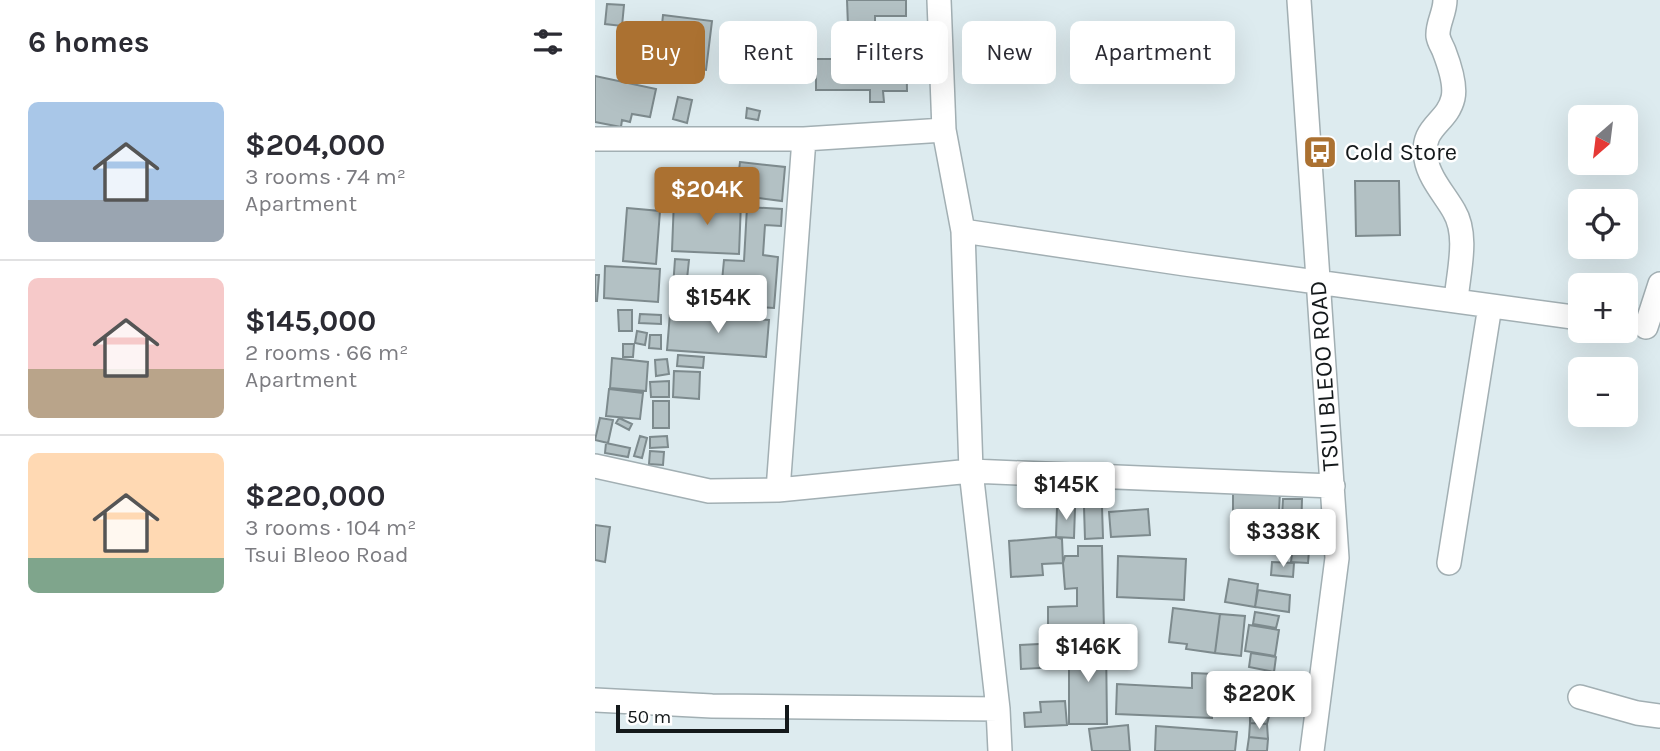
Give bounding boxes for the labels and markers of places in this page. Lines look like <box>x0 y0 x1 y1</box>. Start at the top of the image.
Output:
bus stop icon: Cold Store <box>1301 133 1339 171</box>
place label: Cold Store <box>1345 138 1457 166</box>
pin: $204K <box>658 168 756 227</box>
pin: $154K <box>669 276 767 335</box>
pin: $145K <box>1017 462 1115 522</box>
pin: $338K <box>1234 510 1332 569</box>
pin: $146K <box>1039 624 1137 684</box>
pin: $220K <box>1210 672 1308 731</box>

